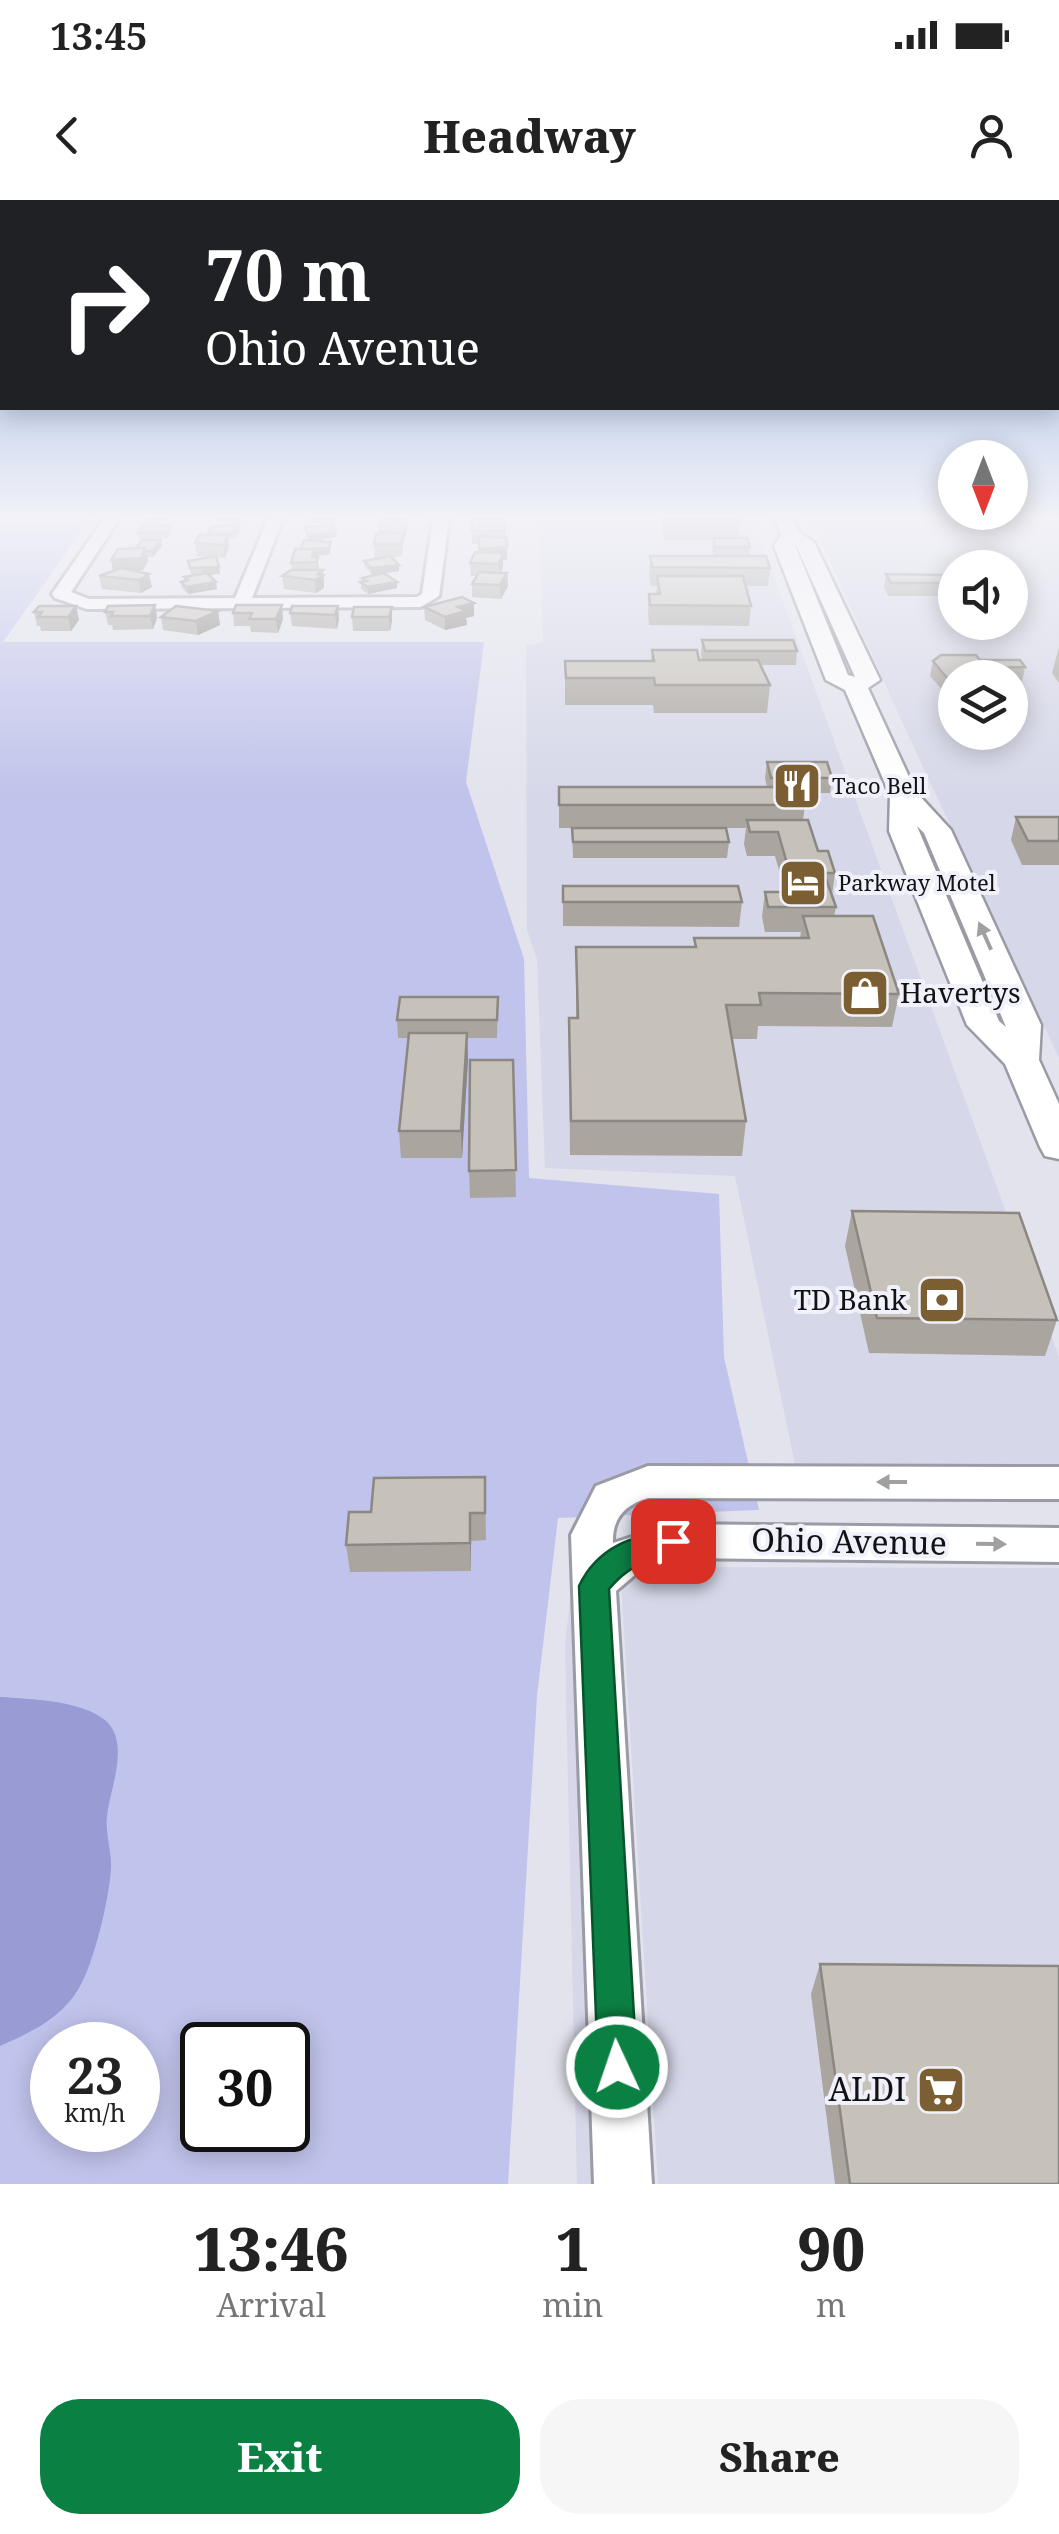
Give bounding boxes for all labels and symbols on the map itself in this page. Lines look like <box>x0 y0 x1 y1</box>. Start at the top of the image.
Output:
north arrow <box>938 440 1028 530</box>
restaurant icon: Taco Bell <box>771 760 823 812</box>
place label: Taco Bell <box>832 770 926 800</box>
hotel icon: Parkway Motel <box>777 857 829 909</box>
place label: Parkway Motel <box>838 867 996 897</box>
one-way arrow <box>976 921 993 950</box>
shop icon: Havertys <box>839 967 891 1019</box>
place label: Havertys <box>900 973 1021 1011</box>
bank icon: TD Bank <box>916 1274 968 1326</box>
place label: TD Bank <box>794 1280 908 1318</box>
one-way arrow <box>875 1474 907 1490</box>
pin <box>631 1499 716 1584</box>
street label: Ohio Avenue <box>751 1517 947 1564</box>
one-way arrow <box>975 1536 1007 1552</box>
position arrow <box>565 2015 669 2119</box>
speed limit sign: 30 <box>180 2022 310 2152</box>
supermarket icon: ALDI <box>915 2064 967 2116</box>
place label: ALDI <box>828 2067 906 2110</box>

